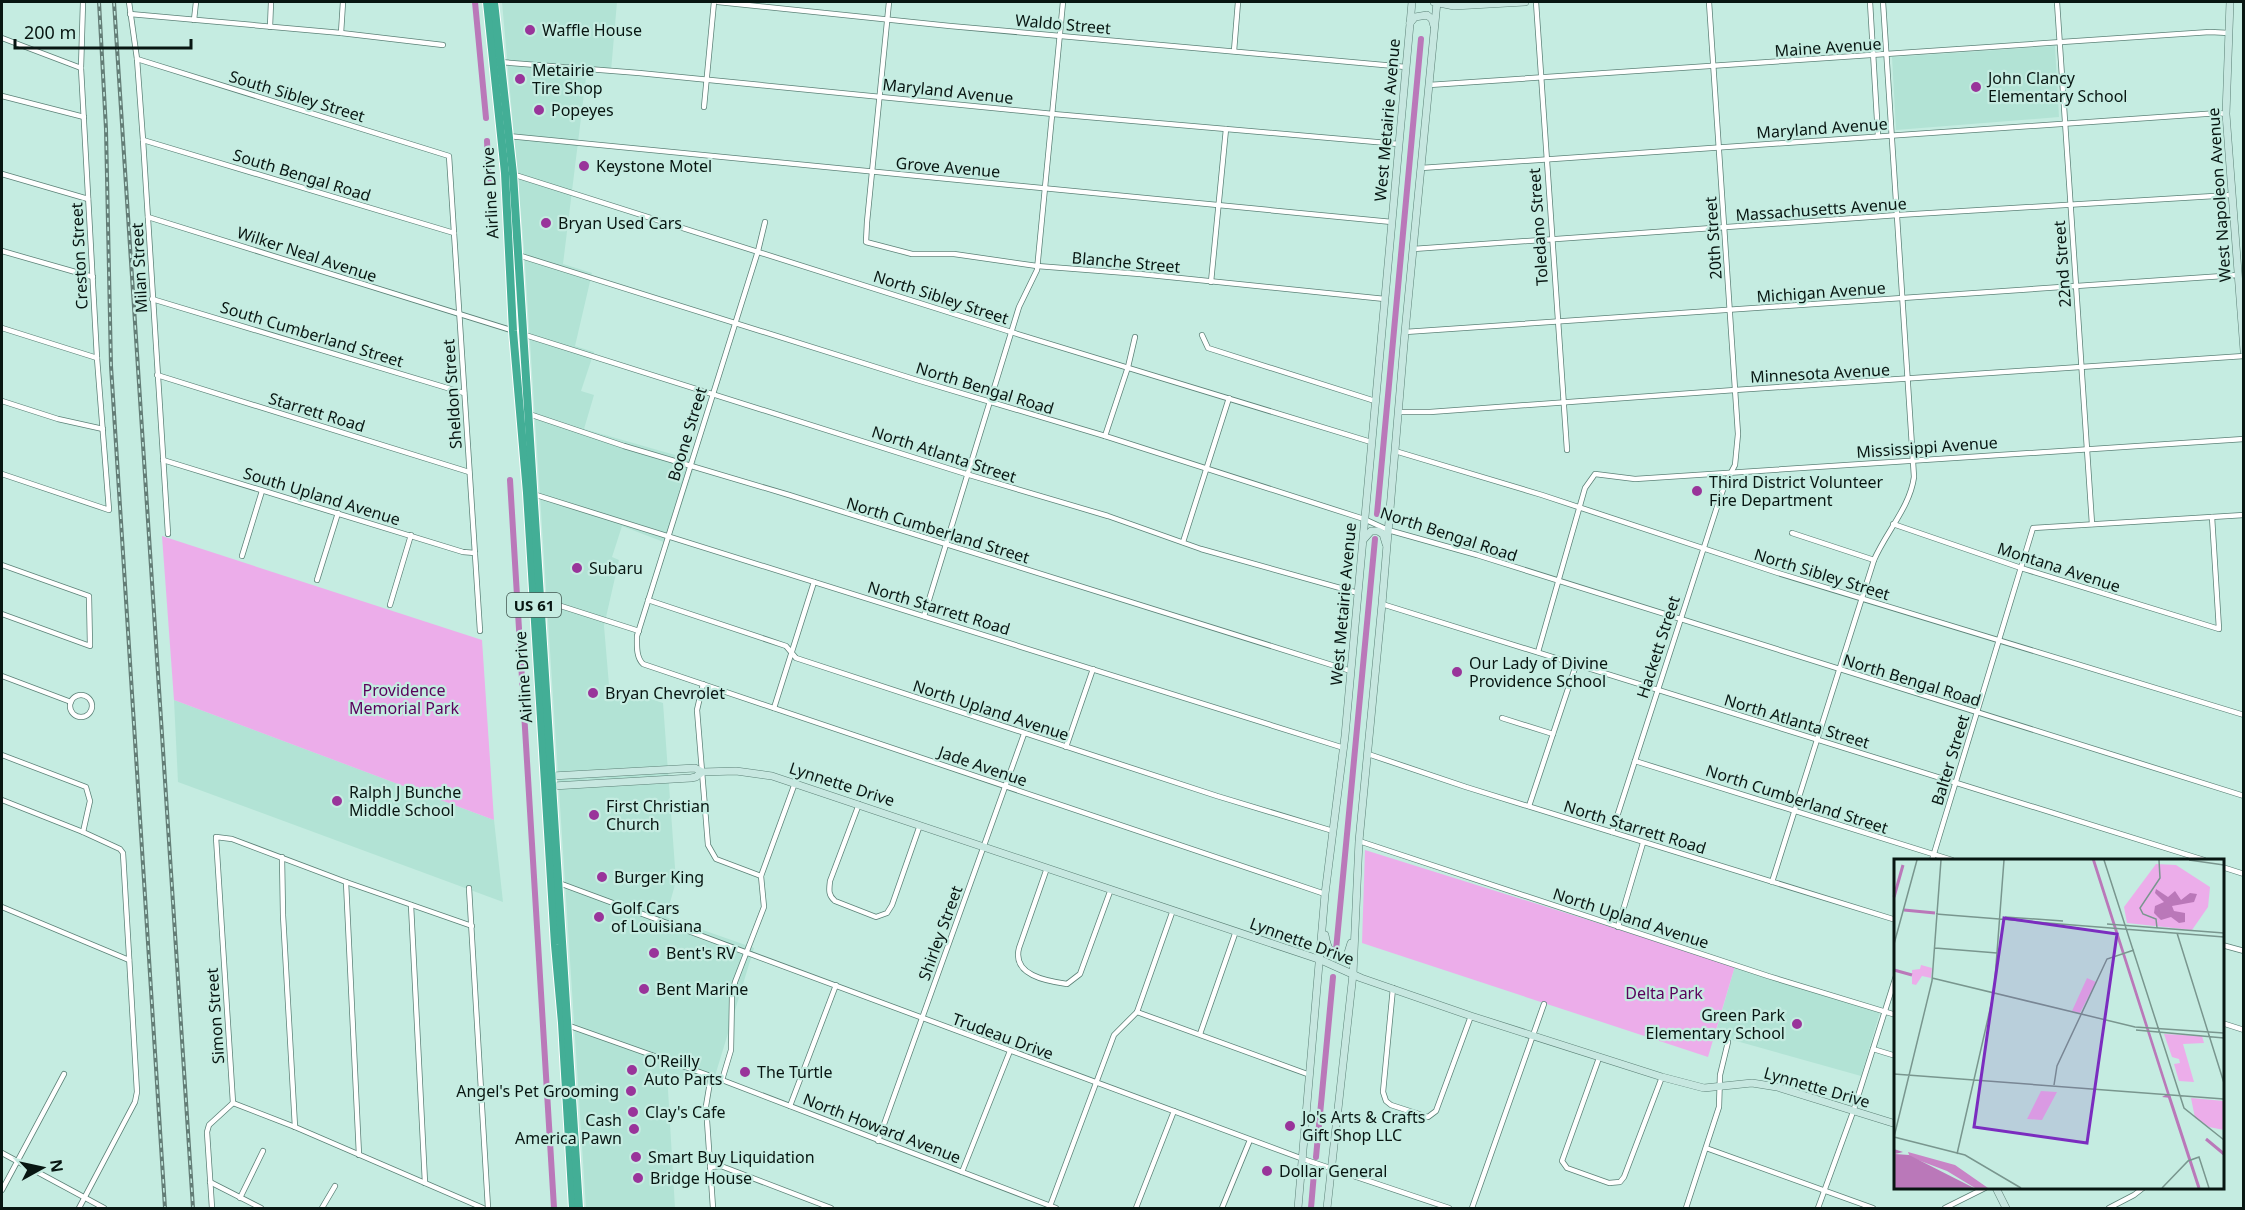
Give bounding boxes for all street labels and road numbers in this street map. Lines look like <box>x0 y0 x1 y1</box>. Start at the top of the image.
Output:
street label: Waldo Street <box>1014 9 1112 39</box>
street label: Maine Avenue <box>1774 32 1882 62</box>
street label: West Metairie Avenue <box>1369 38 1405 202</box>
street label: South Sibley Street <box>226 65 368 127</box>
street label: Maryland Avenue <box>881 73 1015 109</box>
street label: West Napoleon Avenue <box>2202 107 2236 283</box>
street label: Maryland Avenue <box>1756 112 1888 144</box>
street label: South Bengal Road <box>230 144 374 206</box>
street label: Airline Drive <box>477 147 503 239</box>
street label: Grove Avenue <box>895 151 1001 183</box>
street label: Toledano Street <box>1523 167 1553 287</box>
street label: Massachusetts Avenue <box>1735 192 1907 226</box>
street label: 20th Street <box>1699 196 1727 280</box>
street label: Creston Street <box>65 202 93 310</box>
street label: 22nd Street <box>2048 220 2076 308</box>
street label: Wilker Neal Avenue <box>234 221 380 287</box>
street label: Milan Street <box>126 222 152 314</box>
street label: Blanche Street <box>1071 246 1181 278</box>
street label: North Sibley Street <box>871 265 1012 329</box>
street label: Michigan Avenue <box>1756 277 1886 307</box>
street label: South Cumberland Street <box>218 296 406 372</box>
street label: Sheldon Street <box>437 338 467 450</box>
street label: North Bengal Road <box>913 357 1057 419</box>
street label: Minnesota Avenue <box>1750 358 1890 388</box>
street label: Boone Street <box>662 384 712 484</box>
street label: Starrett Road <box>266 387 368 437</box>
street label: North Atlanta Street <box>869 420 1019 488</box>
street label: Mississippi Avenue <box>1856 431 1998 463</box>
street label: South Upland Avenue <box>241 462 403 530</box>
street label: North Cumberland Street <box>844 492 1032 568</box>
street label: North Bengal Road <box>1378 501 1520 567</box>
street label: West Metairie Avenue <box>1325 522 1361 686</box>
street label: Montana Avenue <box>1995 537 2123 597</box>
street label: North Sibley Street <box>1751 543 1893 605</box>
street label: North Starrett Road <box>865 576 1013 640</box>
road number: US 61 <box>507 593 561 617</box>
street label: Hackett Street <box>1631 593 1685 701</box>
street label: Airline Drive <box>509 630 537 724</box>
street label: North Bengal Road <box>1840 649 1984 711</box>
street label: North Upland Avenue <box>910 674 1072 746</box>
street label: North Atlanta Street <box>1722 688 1873 754</box>
street label: Balter Street <box>1926 712 1974 808</box>
street label: Jade Avenue <box>934 740 1030 791</box>
street label: Lynnette Drive <box>786 757 898 811</box>
street label: North Cumberland Street <box>1703 759 1891 839</box>
street label: North Starrett Road <box>1561 795 1709 859</box>
street label: Shirley Street <box>913 882 967 983</box>
street label: North Upland Avenue <box>1550 882 1712 954</box>
street label: Lynnette Drive <box>1247 912 1357 970</box>
street label: Simon Street <box>201 967 229 1065</box>
street label: Trudeau Drive <box>949 1008 1057 1064</box>
street label: Lynnette Drive <box>1761 1061 1873 1113</box>
street label: North Howard Avenue <box>800 1088 964 1168</box>

